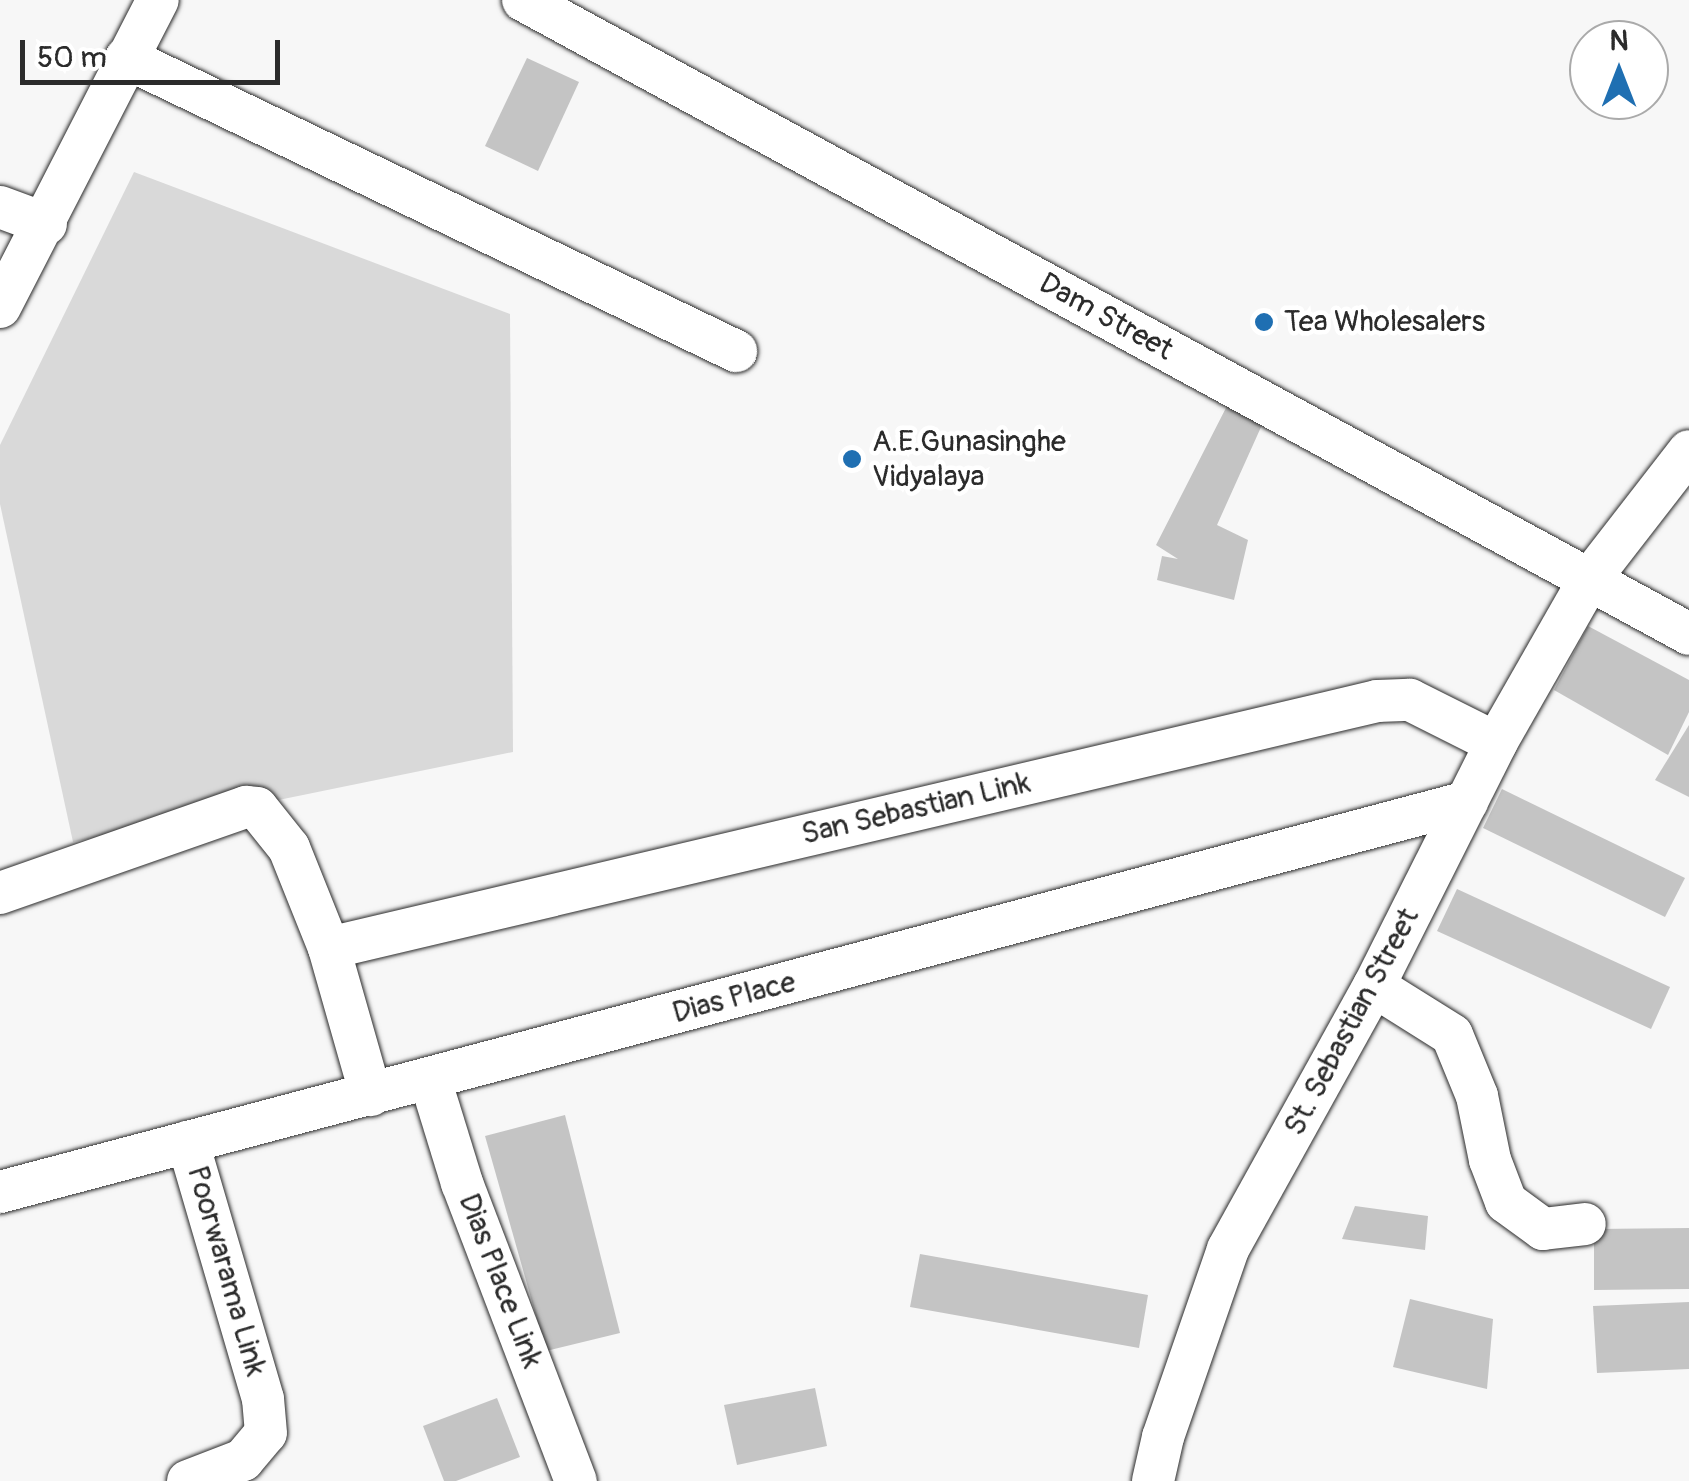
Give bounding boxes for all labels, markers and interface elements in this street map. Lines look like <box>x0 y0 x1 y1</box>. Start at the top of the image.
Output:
scale bar <box>25 20 285 82</box>
north arrow <box>1569 20 1669 120</box>
text: N <box>1610 24 1628 59</box>
text: 50 m <box>37 39 107 76</box>
street label: Dam Street <box>1033 266 1179 368</box>
place label: Tea Wholesalers <box>1284 304 1485 340</box>
marker: Tea Wholesalers <box>1253 311 1275 333</box>
place label: A.E.Gunasinghe Vidyalaya <box>872 424 1066 494</box>
marker: A.E.Gunasinghe Vidyalaya <box>841 448 863 470</box>
street label: San Sebastian Link <box>798 765 1034 853</box>
street label: St. Sebastian Street <box>1277 902 1427 1142</box>
street label: Dias Place <box>669 964 799 1032</box>
street label: Poorwarama Link <box>179 1162 273 1380</box>
street label: Dias Place Link <box>450 1189 550 1373</box>

